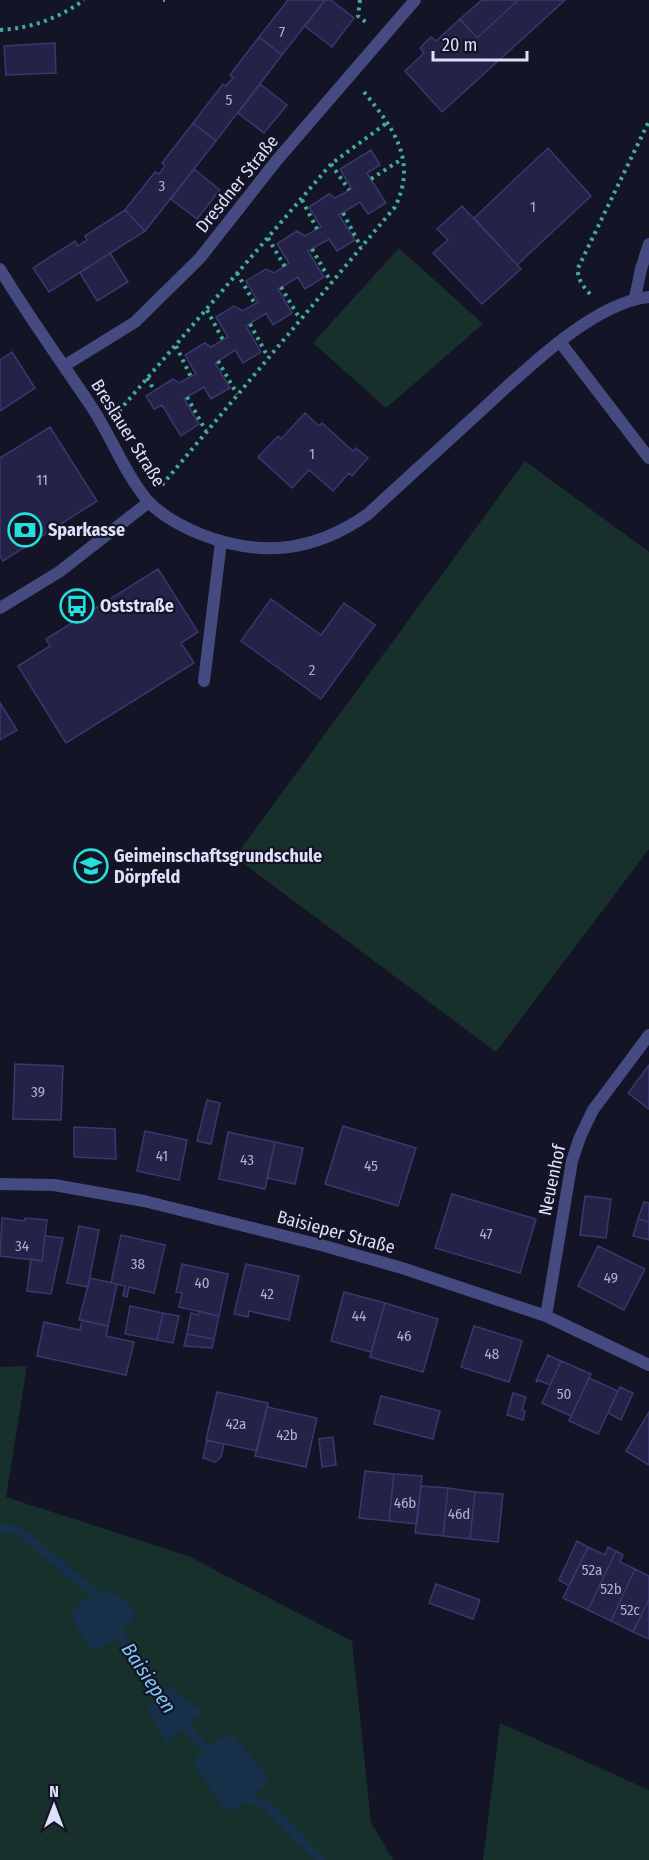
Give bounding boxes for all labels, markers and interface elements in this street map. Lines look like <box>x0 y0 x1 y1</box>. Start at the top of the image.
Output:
house number: 7 <box>279 23 285 41</box>
scale bar <box>433 24 528 62</box>
text: 20 m <box>442 34 477 56</box>
house number: 5 <box>226 91 233 109</box>
street label: Dresdner Straße <box>191 131 283 237</box>
house number: 3 <box>159 177 166 195</box>
house number: 1 <box>530 198 536 216</box>
street label: Breslauer Straße <box>86 375 170 491</box>
house number: 1 <box>309 445 315 463</box>
house number: 11 <box>36 471 48 489</box>
bank icon: Sparkasse <box>7 512 43 548</box>
place label: Sparkasse <box>48 519 125 541</box>
bus stop icon: Oststraße <box>59 588 95 624</box>
place label: Oststraße <box>100 595 174 617</box>
house number: 2 <box>309 661 316 679</box>
place label: Geimeinschaftsgrundschule Dörpfeld <box>114 845 322 888</box>
school or university icon: Geimeinschaftsgrundschule Dörpfeld <box>73 848 109 884</box>
house number: 39 <box>31 1083 45 1101</box>
street label: Neuenhof <box>534 1141 571 1218</box>
house number: 41 <box>156 1147 168 1165</box>
house number: 43 <box>240 1151 254 1169</box>
house number: 45 <box>364 1157 378 1175</box>
street label: Baisieper Straße <box>275 1206 397 1258</box>
house number: 47 <box>479 1225 493 1243</box>
house number: 34 <box>15 1237 29 1255</box>
house number: 38 <box>131 1255 145 1273</box>
house number: 49 <box>604 1269 618 1287</box>
house number: 40 <box>194 1274 210 1292</box>
house number: 42 <box>260 1285 274 1303</box>
house number: 44 <box>352 1307 366 1325</box>
house number: 46 <box>397 1327 411 1345</box>
house number: 48 <box>485 1345 499 1363</box>
house number: 50 <box>557 1385 571 1403</box>
house number: 42a <box>226 1415 246 1433</box>
house number: 42b <box>276 1426 298 1444</box>
house number: 46b <box>394 1494 416 1512</box>
house number: 46d <box>448 1505 470 1523</box>
house number: 52a <box>582 1561 602 1579</box>
house number: 52b <box>600 1580 622 1598</box>
house number: 52c <box>620 1601 640 1619</box>
water label: Baisiepen <box>117 1638 181 1718</box>
north arrow <box>24 1776 84 1836</box>
text: N <box>49 1782 59 1801</box>

